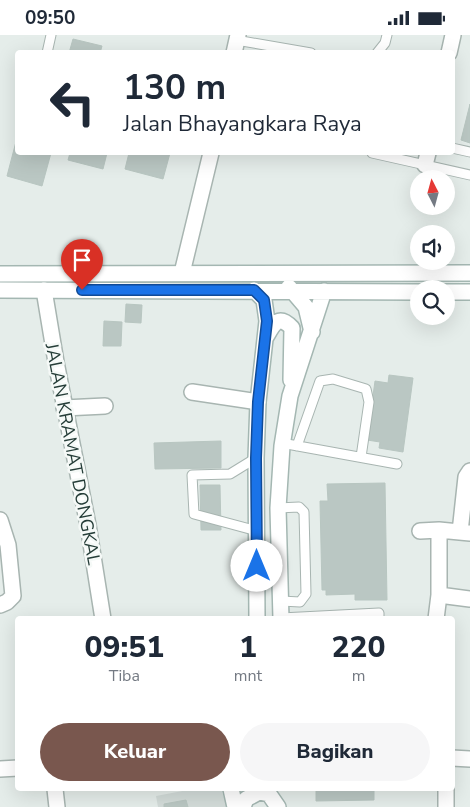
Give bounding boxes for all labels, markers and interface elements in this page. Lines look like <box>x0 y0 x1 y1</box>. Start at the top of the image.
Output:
text: 09:50 <box>25 5 75 31</box>
text: 130 m <box>123 64 226 111</box>
icon: left <box>40 70 105 135</box>
text: Jalan Bhayangkara Raya <box>123 109 362 139</box>
north arrow <box>410 170 455 215</box>
map controls <box>410 170 455 325</box>
button: sound <box>410 225 455 270</box>
pin <box>61 239 103 290</box>
icon: arrive <box>68 246 96 274</box>
button: search <box>410 280 455 325</box>
street label: JALAN KRAMAT DONGKAL <box>40 340 106 567</box>
position arrow <box>230 539 282 591</box>
text: 09:51 <box>84 627 164 668</box>
text: 1 <box>239 627 257 668</box>
text: 220 <box>332 627 386 668</box>
text: Tiba <box>109 665 140 687</box>
text: mnt <box>234 665 262 687</box>
text: m <box>352 665 365 687</box>
button: Keluar <box>40 723 230 781</box>
button: Bagikan <box>240 723 430 781</box>

